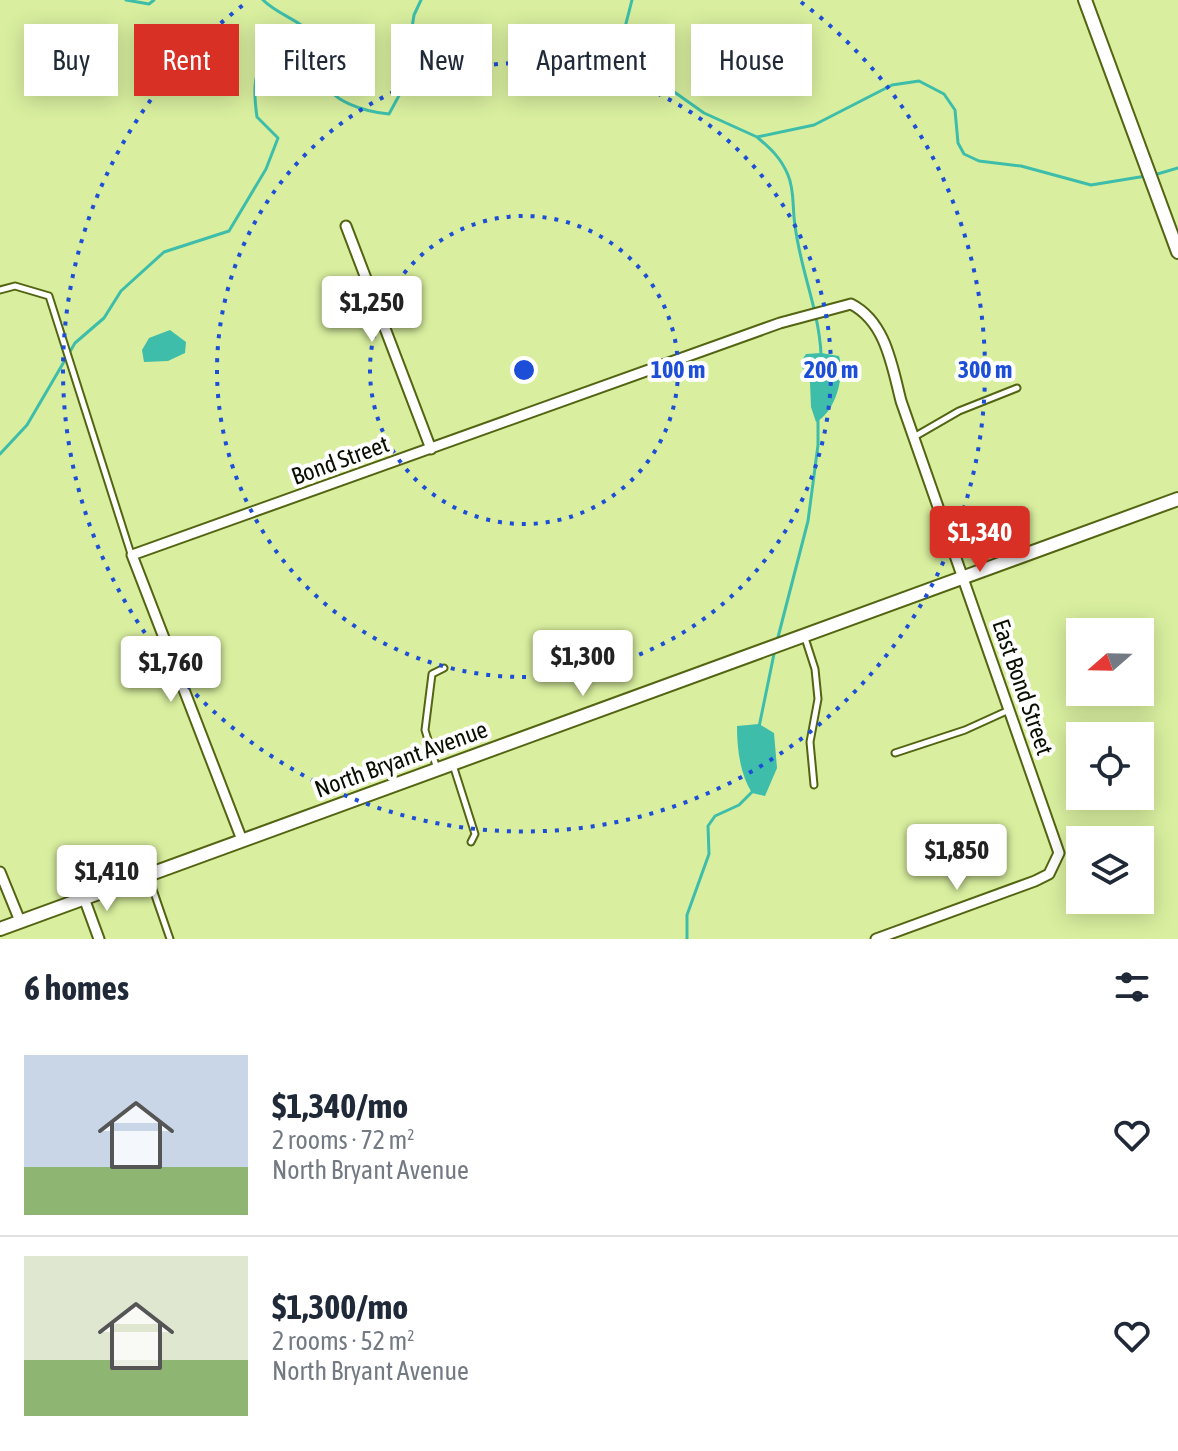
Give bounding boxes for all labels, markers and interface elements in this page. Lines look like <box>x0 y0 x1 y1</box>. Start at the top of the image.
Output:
chip: Buy <box>24 24 118 96</box>
chip: Rent <box>134 24 239 96</box>
chip: Filters <box>255 24 375 96</box>
chip: New <box>391 24 492 96</box>
chip: Apartment <box>508 24 675 96</box>
chip: House <box>691 24 812 96</box>
pin: $1,250 <box>307 276 437 344</box>
text: $1,250 <box>340 287 404 317</box>
centre of rings <box>510 356 538 384</box>
text: 100 m <box>651 356 705 383</box>
text: 200 m <box>804 356 858 383</box>
text: 300 m <box>958 356 1012 383</box>
street label: Bond Street <box>288 430 392 490</box>
pin: $1,340 <box>915 506 1045 574</box>
text: $1,340 <box>948 517 1012 547</box>
street label: East Bond Street <box>987 616 1059 758</box>
north arrow <box>1066 618 1154 706</box>
map controls <box>1066 618 1154 914</box>
pin: $1,300 <box>518 630 648 698</box>
pin: $1,760 <box>106 636 236 704</box>
text: $1,300 <box>551 641 615 671</box>
text: $1,760 <box>139 647 203 677</box>
street label: North Bryant Avenue <box>311 715 491 803</box>
button: locate <box>1066 722 1154 810</box>
pin: $1,850 <box>892 824 1022 892</box>
button: layers <box>1066 826 1154 914</box>
text: $1,850 <box>925 835 989 865</box>
pin: $1,410 <box>42 845 172 913</box>
text: $1,410 <box>75 856 139 886</box>
icon: filters <box>1110 965 1154 1009</box>
text: 6 homes <box>24 968 129 1007</box>
text: $1,340/mo <box>272 1086 408 1125</box>
icon: home <box>88 1087 184 1183</box>
icon: heart <box>1110 1113 1154 1157</box>
text: 2 rooms · 72 m² <box>272 1125 414 1155</box>
text: North Bryant Avenue <box>272 1155 469 1185</box>
text: $1,300/mo <box>272 1287 408 1326</box>
icon: home <box>88 1288 184 1384</box>
icon: heart <box>1110 1314 1154 1358</box>
text: 2 rooms · 52 m² <box>272 1326 414 1356</box>
text: North Bryant Avenue <box>272 1356 469 1386</box>

